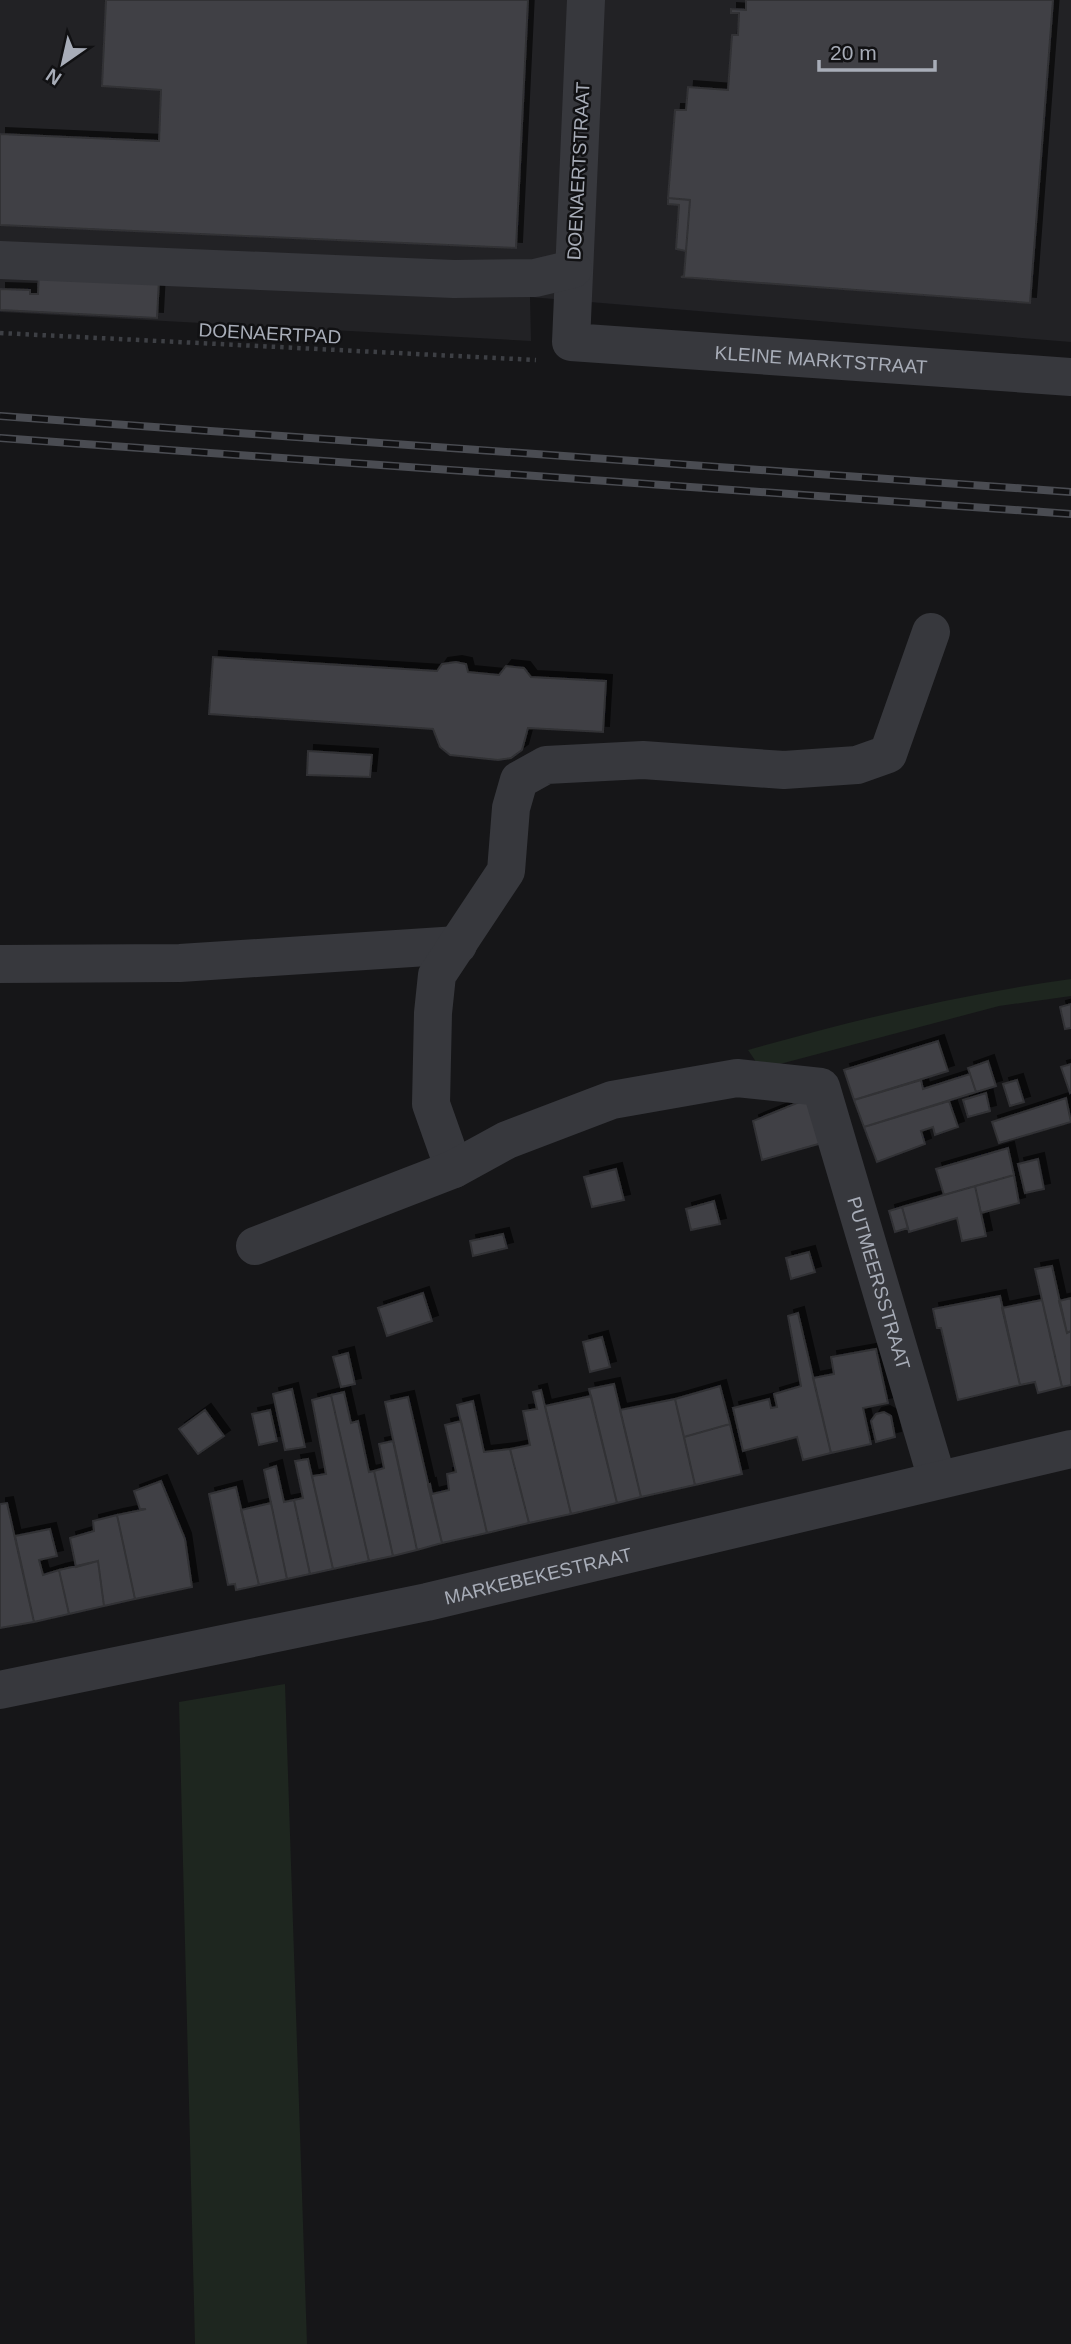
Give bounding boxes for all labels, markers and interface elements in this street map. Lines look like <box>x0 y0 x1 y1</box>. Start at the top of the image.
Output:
north arrow <box>28 28 98 98</box>
scale bar <box>819 28 934 72</box>
text: 20 m <box>830 41 877 64</box>
text: N <box>42 64 65 89</box>
street label: DOENAERTSTRAAT <box>563 81 594 261</box>
street label: DOENAERTPAD <box>198 319 342 348</box>
street label: KLEINE MARKTSTRAAT <box>714 342 928 378</box>
street label: PUTMEERSSTRAAT <box>843 1194 914 1372</box>
street label: MARKEBEKESTRAAT <box>442 1544 634 1609</box>

